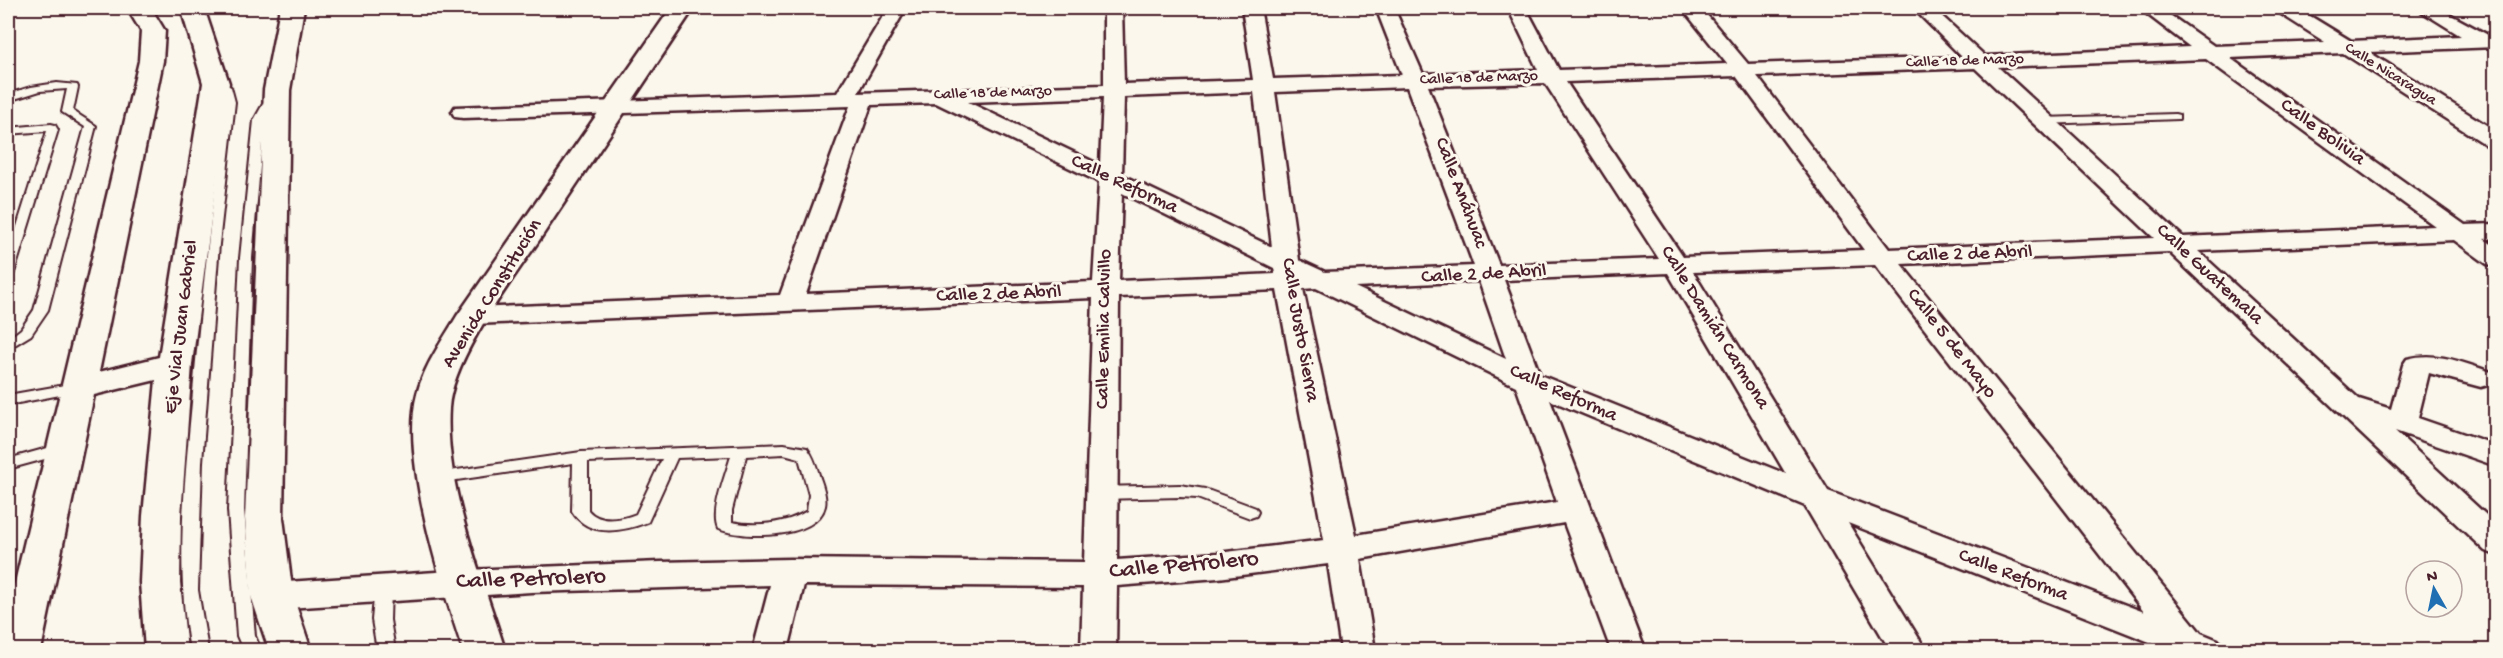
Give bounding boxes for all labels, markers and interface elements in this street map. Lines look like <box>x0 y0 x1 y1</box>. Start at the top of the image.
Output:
street label: Calle Nicaragua <box>2340 39 2440 111</box>
street label: Calle 18 de Marzo <box>1906 50 2024 74</box>
street label: Calle 18 de Marzo <box>1420 67 1538 91</box>
street label: Calle 18 de Marzo <box>934 82 1052 106</box>
street label: Calle Bolivia <box>2275 94 2370 172</box>
street label: Calle Anáhuac <box>1428 135 1492 252</box>
street label: Calle Reforma <box>1067 150 1182 220</box>
street label: Avenida Constitución <box>438 215 548 373</box>
street label: Calle Guatemala <box>2151 219 2268 331</box>
street label: Eje Vial Juan Gabriel <box>160 239 204 415</box>
street label: Calle 2 de Abril <box>1907 241 2033 269</box>
street label: Calle Damián Carmona <box>1654 242 1774 415</box>
street label: Calle Emilia Calvillo <box>1092 249 1118 409</box>
street label: Calle Justo Sierra <box>1275 256 1323 405</box>
street label: Calle 2 de Abril <box>1421 260 1547 290</box>
street label: Calle 2 de Abril <box>936 281 1062 309</box>
street label: Calle 5 de Mayo <box>1901 284 2001 404</box>
street label: Calle Reforma <box>1506 360 1621 428</box>
street label: Calle Petrolero <box>1108 545 1260 587</box>
street label: Calle Reforma <box>1955 545 2072 608</box>
north arrow <box>2404 559 2464 619</box>
street label: Calle Petrolero <box>456 563 606 597</box>
text: N <box>2426 567 2439 588</box>

